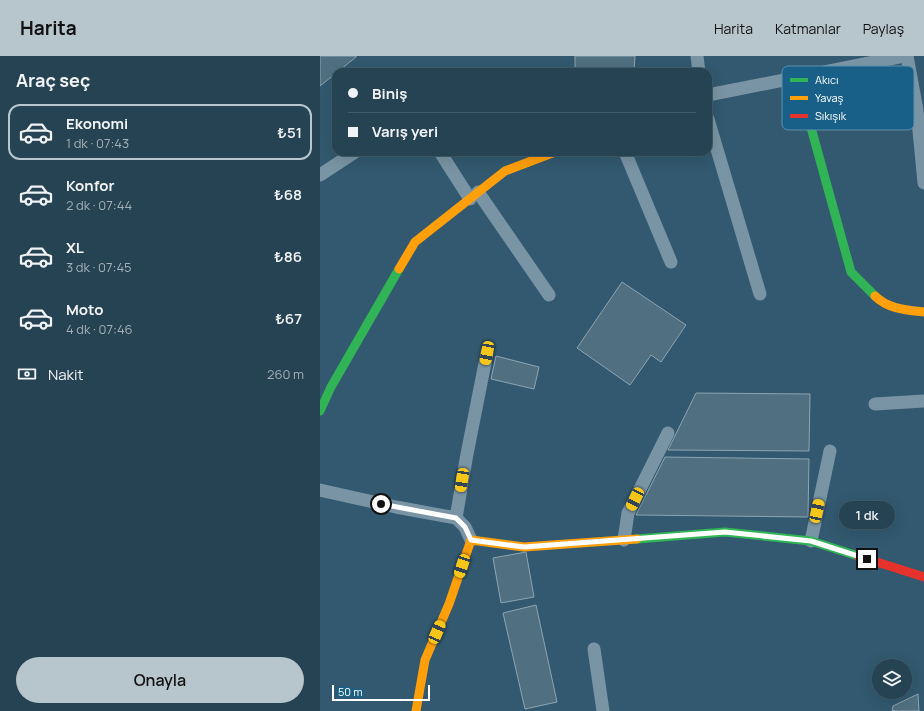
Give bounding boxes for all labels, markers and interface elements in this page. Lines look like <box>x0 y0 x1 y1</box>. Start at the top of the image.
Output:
text: Harita <box>20 15 77 41</box>
text: Harita <box>714 19 753 38</box>
text: Katmanlar <box>775 19 841 38</box>
text: Paylaş <box>863 19 904 38</box>
legend <box>782 66 914 130</box>
text: Araç seç <box>16 68 90 92</box>
text: Akıcı <box>815 72 839 87</box>
text: Biniş <box>372 83 407 104</box>
text: Yavaş <box>815 90 843 105</box>
text: Sıkışık <box>815 108 847 123</box>
text: Ekonomi <box>66 113 128 134</box>
icon: car <box>18 114 54 150</box>
text: Varış yeri <box>372 121 438 142</box>
text: ₺51 <box>277 122 302 143</box>
text: 1 dk · 07:43 <box>66 134 129 152</box>
text: Konfor <box>66 175 114 196</box>
icon: car <box>18 176 54 212</box>
text: ₺68 <box>274 184 302 205</box>
text: 2 dk · 07:44 <box>66 196 132 214</box>
text: XL <box>66 237 84 258</box>
icon: car <box>18 238 54 274</box>
text: ₺86 <box>274 246 302 267</box>
text: 3 dk · 07:45 <box>66 258 132 276</box>
text: Moto <box>66 299 103 320</box>
icon: car <box>18 300 54 336</box>
text: ₺67 <box>275 308 302 329</box>
text: 4 dk · 07:46 <box>66 320 133 338</box>
car <box>479 340 495 366</box>
icon: cash <box>16 363 38 385</box>
text: Nakit <box>48 364 84 385</box>
text: 260 m <box>267 365 304 383</box>
car <box>454 467 470 493</box>
car <box>624 486 646 512</box>
route start <box>372 495 390 513</box>
car <box>809 498 825 524</box>
callout: 1 dk <box>839 501 895 529</box>
text: 1 dk <box>856 506 878 524</box>
route end <box>858 550 876 568</box>
car <box>453 553 471 579</box>
car <box>427 619 447 645</box>
button: Onayla <box>16 657 304 703</box>
map controls <box>872 659 912 699</box>
button: layers <box>872 659 912 699</box>
scale bar <box>332 683 430 702</box>
text: 50 m <box>338 684 363 699</box>

